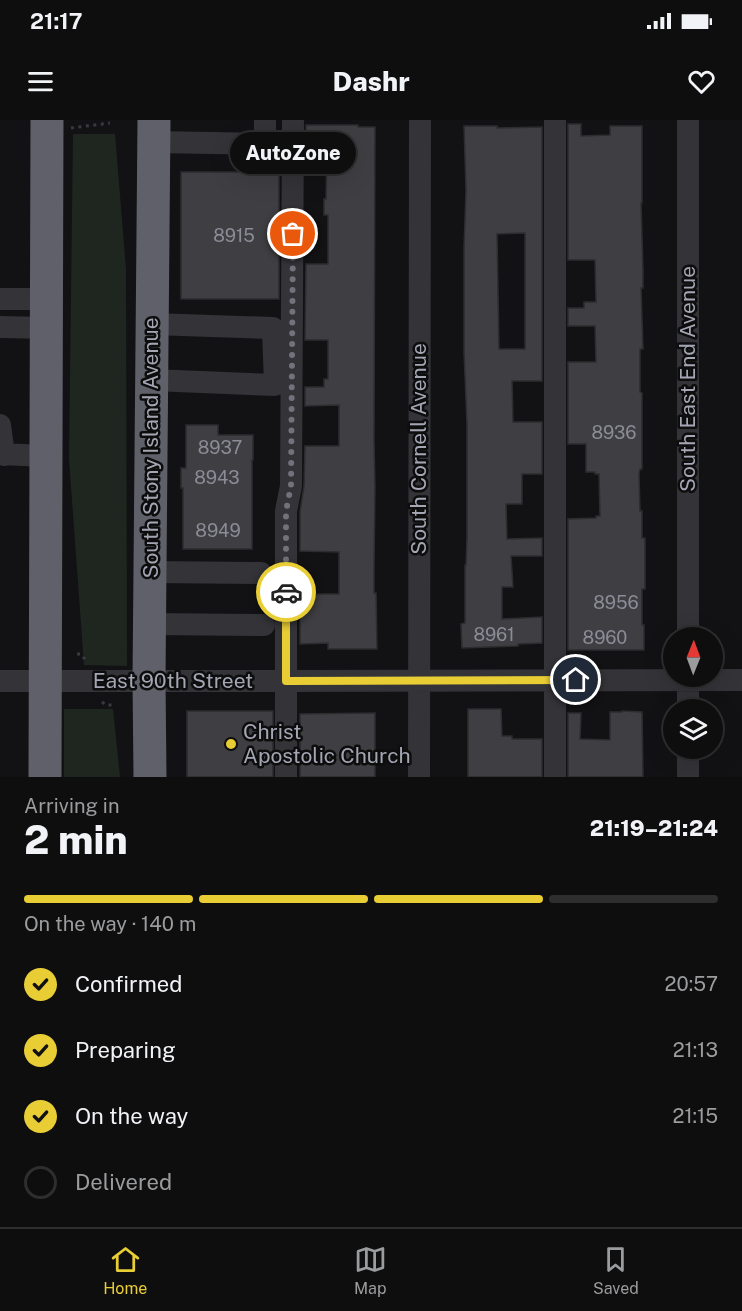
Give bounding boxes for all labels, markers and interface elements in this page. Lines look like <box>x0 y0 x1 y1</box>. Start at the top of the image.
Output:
text: 21:17 <box>30 8 83 34</box>
icon: menu <box>24 65 57 98</box>
text: Dashr <box>332 65 410 97</box>
icon: heart <box>685 65 718 98</box>
callout: AutoZone <box>230 132 356 174</box>
text: AutoZone <box>245 141 341 165</box>
pin <box>267 208 318 259</box>
icon: bag <box>276 217 309 250</box>
house number: 8915 <box>213 225 255 246</box>
street label: South East End Avenue <box>675 266 700 492</box>
street label: South Stony Island Avenue <box>138 317 163 579</box>
street label: South Cornell Avenue <box>406 343 431 555</box>
house number: 8936 <box>591 422 637 443</box>
house number: 8937 <box>198 437 242 458</box>
house number: 8943 <box>194 467 240 488</box>
house number: 8949 <box>195 520 241 541</box>
courier <box>256 562 316 622</box>
icon: car <box>270 576 303 609</box>
house number: 8956 <box>593 592 639 613</box>
house number: 8961 <box>473 624 515 645</box>
house number: 8960 <box>583 627 627 648</box>
north arrow <box>663 627 723 687</box>
map controls <box>663 627 723 759</box>
pin <box>550 654 601 705</box>
icon: home <box>559 663 592 696</box>
street label: East 90th Street <box>93 668 253 693</box>
button: layers <box>663 699 723 759</box>
place label: Christ Apostolic Church <box>243 719 411 768</box>
marker: Christ Apostolic Church <box>224 737 238 751</box>
text: Arriving in <box>24 794 119 818</box>
text: 21:19–21:24 <box>590 815 718 841</box>
text: 2 min <box>24 817 128 863</box>
text: On the way · 140 m <box>24 912 196 936</box>
icon: check <box>24 968 57 1001</box>
text: Confirmed <box>75 971 182 997</box>
text: 20:57 <box>665 972 718 996</box>
icon: check <box>24 1034 57 1067</box>
text: Preparing <box>75 1037 176 1063</box>
text: 21:13 <box>673 1038 718 1062</box>
icon: check <box>24 1100 57 1133</box>
text: On the way <box>75 1103 188 1129</box>
text: 21:15 <box>672 1104 718 1128</box>
text: Delivered <box>75 1169 172 1195</box>
tab: Home <box>103 1243 147 1298</box>
tab: Map <box>354 1243 387 1298</box>
tab: Saved <box>593 1243 639 1298</box>

